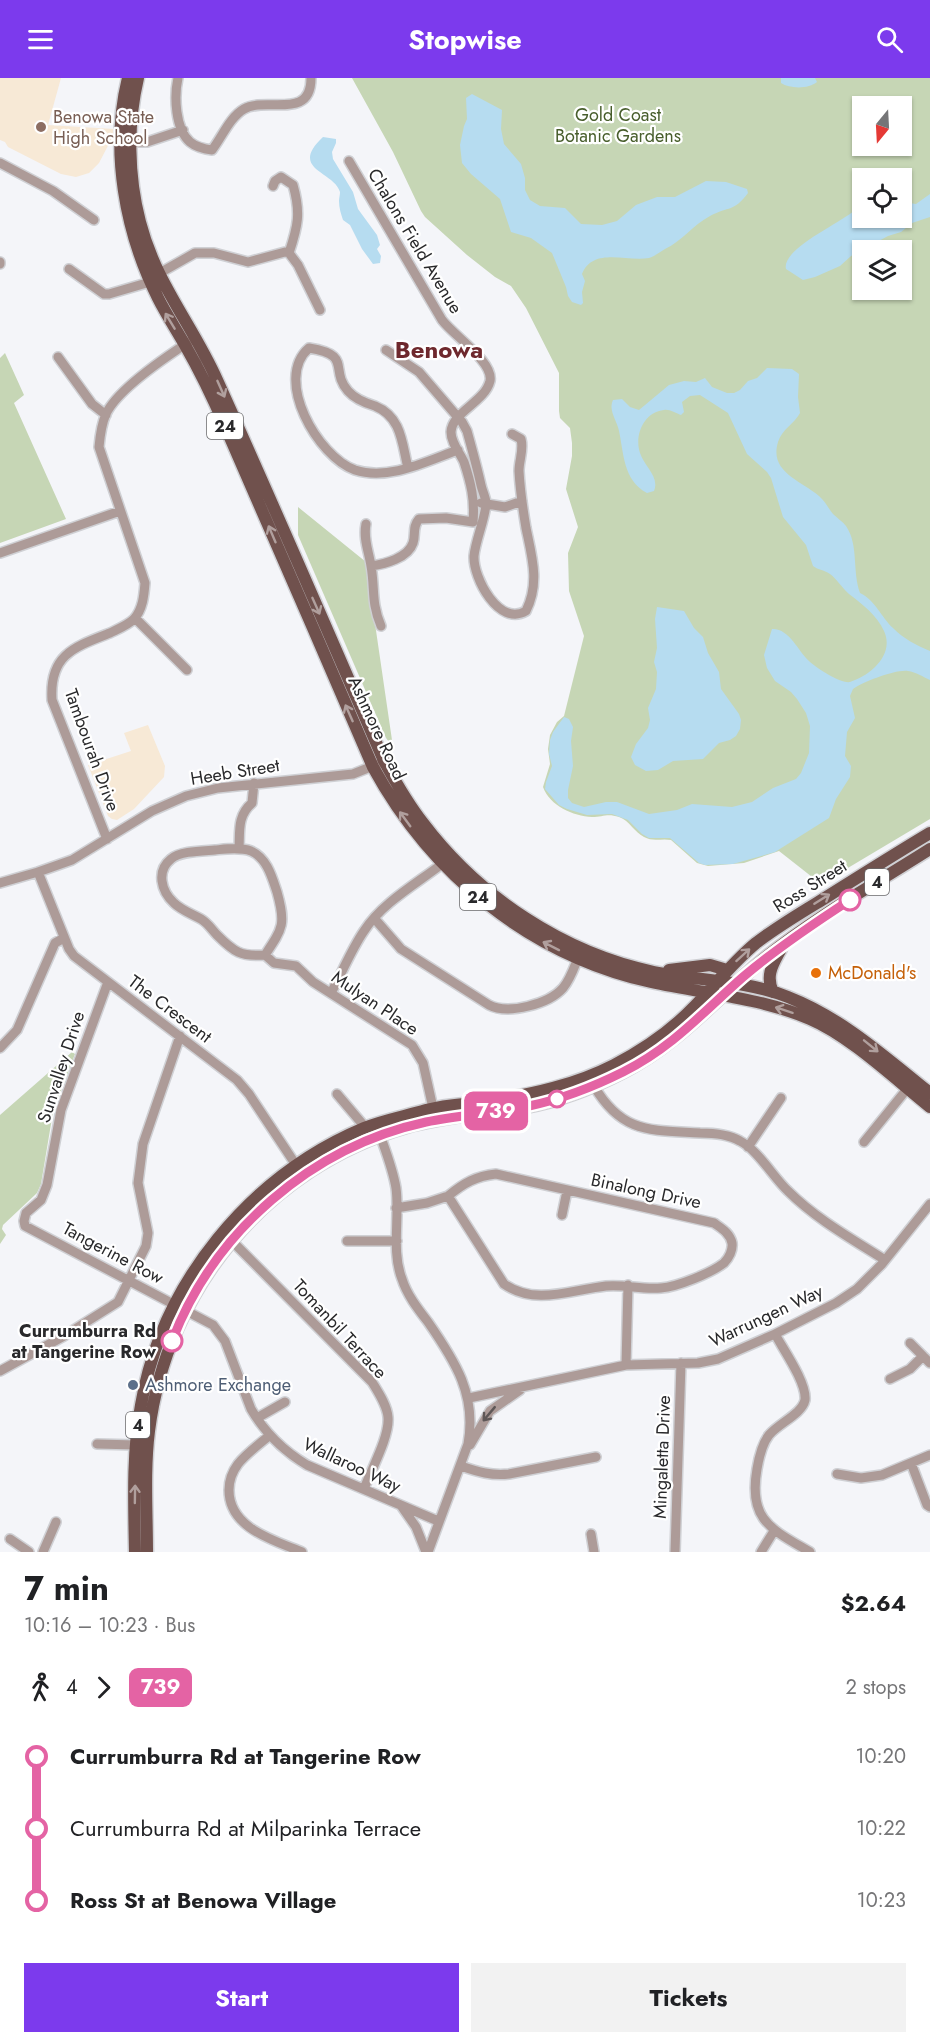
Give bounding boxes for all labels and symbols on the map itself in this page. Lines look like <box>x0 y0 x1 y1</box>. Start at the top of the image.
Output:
north arrow <box>852 96 912 156</box>
park label: Gold Coast Botanic Gardens <box>555 102 681 149</box>
place label: Benowa State High School <box>53 104 154 151</box>
marker: Benowa State High School <box>34 120 48 134</box>
street label: Chalons Field Avenue <box>361 163 469 319</box>
one-way arrow <box>164 313 176 330</box>
district label: Benowa <box>395 332 483 367</box>
one-way arrow <box>216 379 227 397</box>
road number: 24 <box>207 413 243 439</box>
one-way arrow <box>266 526 277 544</box>
one-way arrow <box>311 596 322 614</box>
street label: Ashmore Road <box>342 672 412 784</box>
street label: Tambourah Drive <box>58 685 126 815</box>
one-way arrow <box>343 705 355 723</box>
street label: Heeb Street <box>189 752 282 792</box>
one-way arrow <box>399 812 411 828</box>
street label: Ross Street <box>768 853 853 919</box>
road number: 4 <box>865 869 889 895</box>
road number: 24 <box>460 884 496 910</box>
unlabelled marker <box>839 889 861 911</box>
one-way arrow <box>813 893 830 905</box>
one-way arrow <box>543 940 560 952</box>
one-way arrow <box>735 948 750 962</box>
place label: McDonald's <box>828 960 916 986</box>
street label: Mulyan Place <box>326 964 424 1042</box>
marker: McDonald's <box>809 966 823 980</box>
street label: The Crescent <box>123 969 218 1050</box>
one-way arrow <box>775 1003 794 1014</box>
street label: Sunvalley Drive <box>31 1008 91 1126</box>
one-way arrow <box>863 1039 879 1052</box>
unlabelled marker <box>548 1090 566 1108</box>
line badge: 739 <box>462 1092 530 1130</box>
street label: Binalong Drive <box>589 1167 703 1215</box>
street label: Tangerine Row <box>58 1215 169 1291</box>
street label: Tomanbil Terrace <box>287 1273 393 1385</box>
street label: Warrungen Way <box>705 1278 827 1354</box>
place label: Currumburra Rd at Tangerine Row <box>11 1318 156 1365</box>
marker: Currumburra Rd at Tangerine Row <box>161 1330 183 1352</box>
place label: Ashmore Exchange <box>145 1372 291 1398</box>
marker: Ashmore Exchange <box>126 1378 140 1392</box>
street label: Mingaletta Drive <box>647 1395 677 1519</box>
one-way arrow <box>483 1406 496 1422</box>
road number: 4 <box>126 1412 150 1438</box>
street label: Wallaroo Way <box>299 1431 405 1499</box>
one-way arrow <box>129 1484 140 1504</box>

